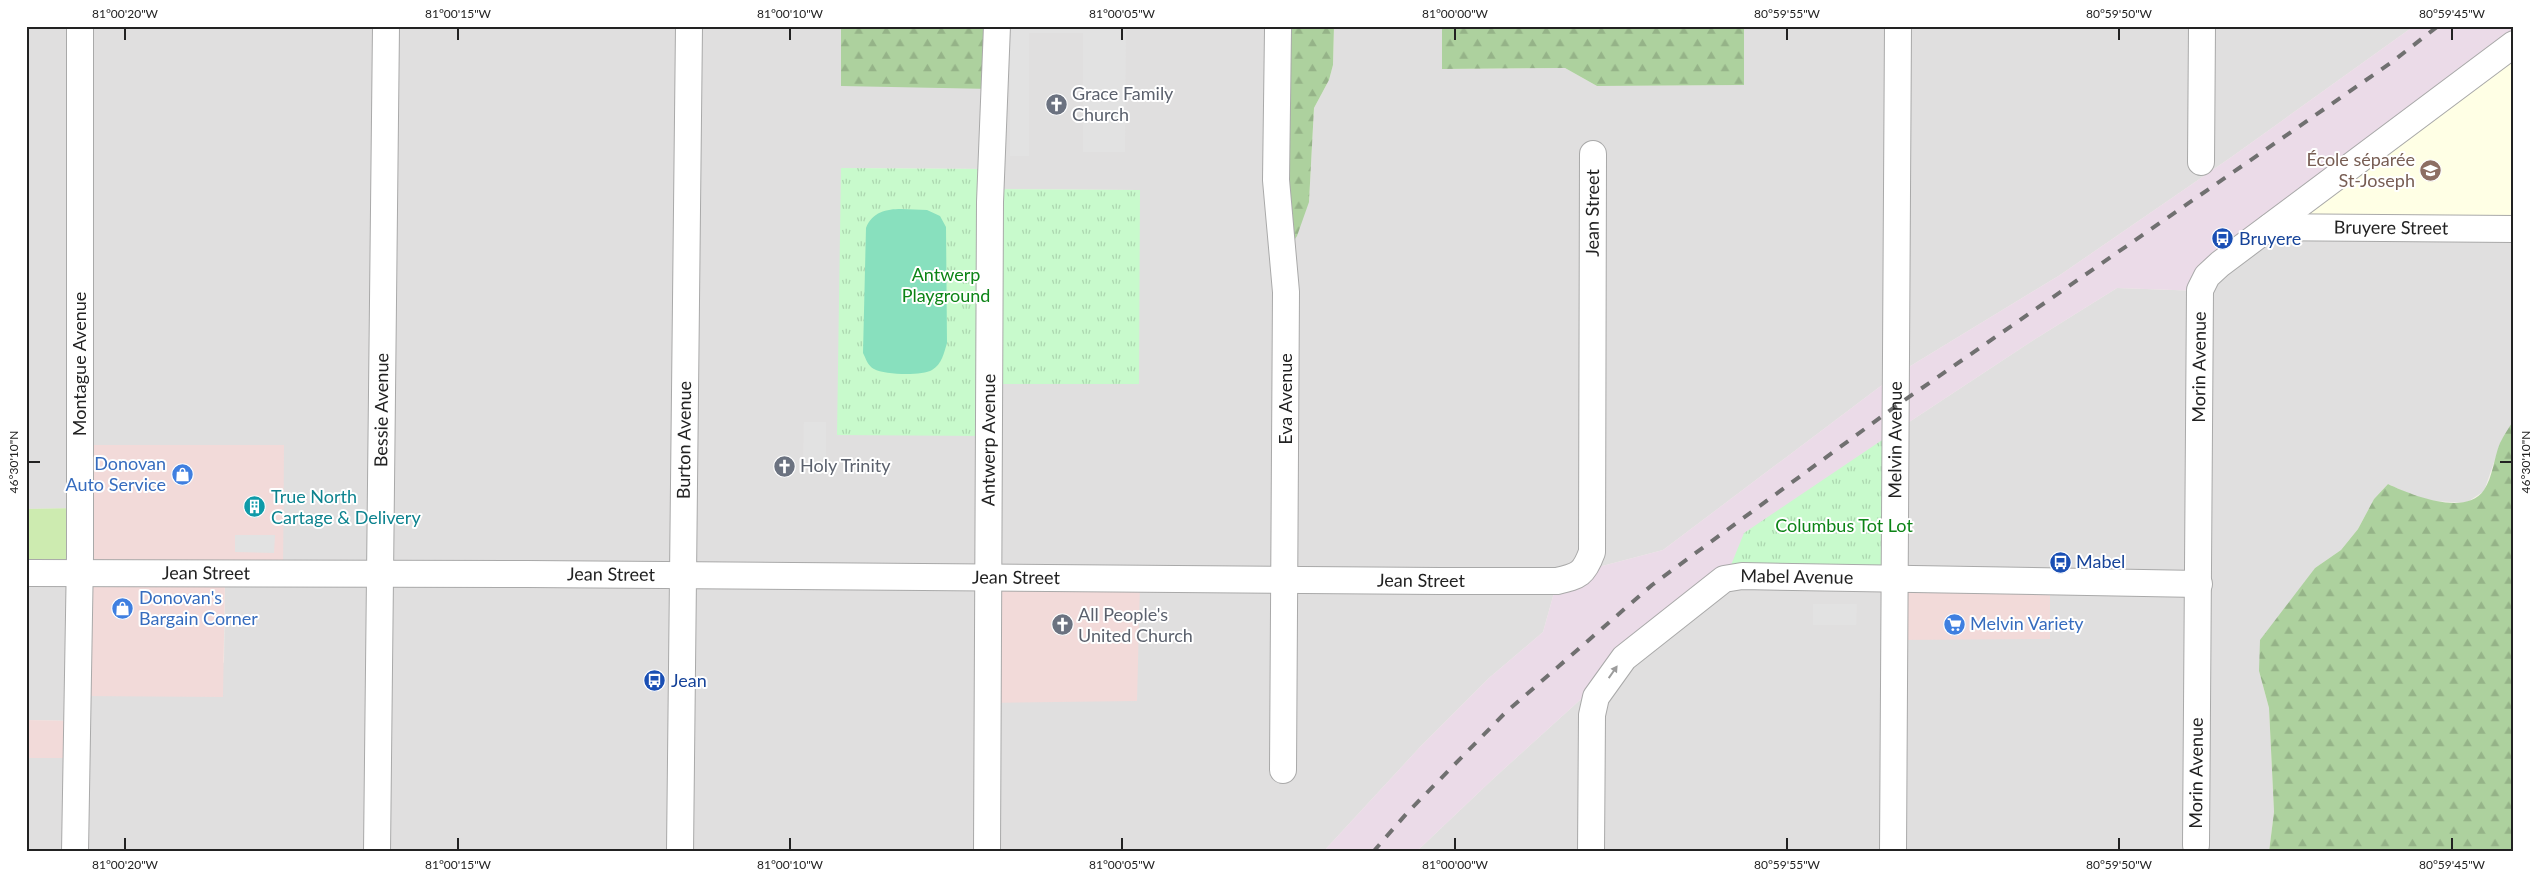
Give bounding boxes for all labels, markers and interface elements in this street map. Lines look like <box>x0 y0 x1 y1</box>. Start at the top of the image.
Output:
text: 81°00'20"W <box>92 6 159 21</box>
text: 81°00'15"W <box>425 6 492 21</box>
text: 81°00'10"W <box>757 6 824 21</box>
text: 81°00'05"W <box>1089 6 1156 21</box>
text: 81°00'00"W <box>1422 6 1489 21</box>
text: 80°59'55"W <box>1754 6 1821 21</box>
text: 80°59'50"W <box>2086 6 2153 21</box>
text: 80°59'45"W <box>2419 6 2486 21</box>
place label: Grace Family Church <box>1072 82 1174 125</box>
church icon: Grace Family Church <box>1044 92 1068 116</box>
place label: École séparée St-Joseph <box>2307 148 2415 191</box>
school or university icon: École séparée St-Joseph <box>2419 158 2443 182</box>
street label: Jean Street <box>1581 168 1603 257</box>
street label: Bruyere Street <box>2334 216 2449 238</box>
bus stop icon: Bruyere <box>2211 227 2235 251</box>
place label: Bruyere <box>2239 227 2301 249</box>
park label: Antwerp Playground <box>902 263 990 306</box>
street label: Montague Avenue <box>68 292 90 436</box>
street label: Morin Avenue <box>2187 311 2210 423</box>
street label: Bessie Avenue <box>369 353 392 467</box>
street label: Eva Avenue <box>1274 353 1296 445</box>
street label: Antwerp Avenue <box>977 374 999 506</box>
street label: Burton Avenue <box>672 381 695 499</box>
street label: Melvin Avenue <box>1883 381 1906 499</box>
text: 46°30'10"N <box>6 431 21 493</box>
text: 46°30'10"N <box>2518 431 2533 493</box>
place label: Donovan Auto Service <box>65 452 166 495</box>
church icon: Holy Trinity <box>772 454 796 478</box>
place label: Holy Trinity <box>800 454 891 476</box>
shop icon: Donovan Auto Service <box>170 462 194 486</box>
place label: True North Cartage & Delivery <box>271 485 421 528</box>
building icon: True North Cartage & Delivery <box>243 495 267 519</box>
park label: Columbus Tot Lot <box>1775 514 1913 536</box>
bus stop icon: Mabel <box>2048 550 2072 574</box>
place label: Mabel <box>2076 550 2125 572</box>
street label: Jean Street <box>162 561 250 583</box>
street label: Jean Street <box>567 562 656 585</box>
street label: Mabel Avenue <box>1740 564 1854 588</box>
street label: Jean Street <box>972 565 1061 588</box>
street label: Jean Street <box>1377 569 1465 591</box>
place label: Donovan's Bargain Corner <box>139 586 258 629</box>
shop icon: Donovan's Bargain Corner <box>111 596 135 620</box>
place label: All People's United Church <box>1078 603 1193 646</box>
supermarket icon: Melvin Variety <box>1942 612 1966 636</box>
place label: Melvin Variety <box>1970 612 2084 634</box>
church icon: All People's United Church <box>1050 613 1074 637</box>
one-way arrow <box>1608 665 1618 679</box>
bus stop icon: Jean <box>643 669 667 693</box>
place label: Jean <box>671 669 707 691</box>
street label: Morin Avenue <box>2184 717 2207 829</box>
text: 81°00'20"W <box>92 857 159 872</box>
text: 81°00'15"W <box>425 857 492 872</box>
text: 81°00'10"W <box>757 857 824 872</box>
text: 81°00'05"W <box>1089 857 1156 872</box>
text: 81°00'00"W <box>1422 857 1489 872</box>
text: 80°59'55"W <box>1754 857 1821 872</box>
text: 80°59'50"W <box>2086 857 2153 872</box>
text: 80°59'45"W <box>2419 857 2486 872</box>

